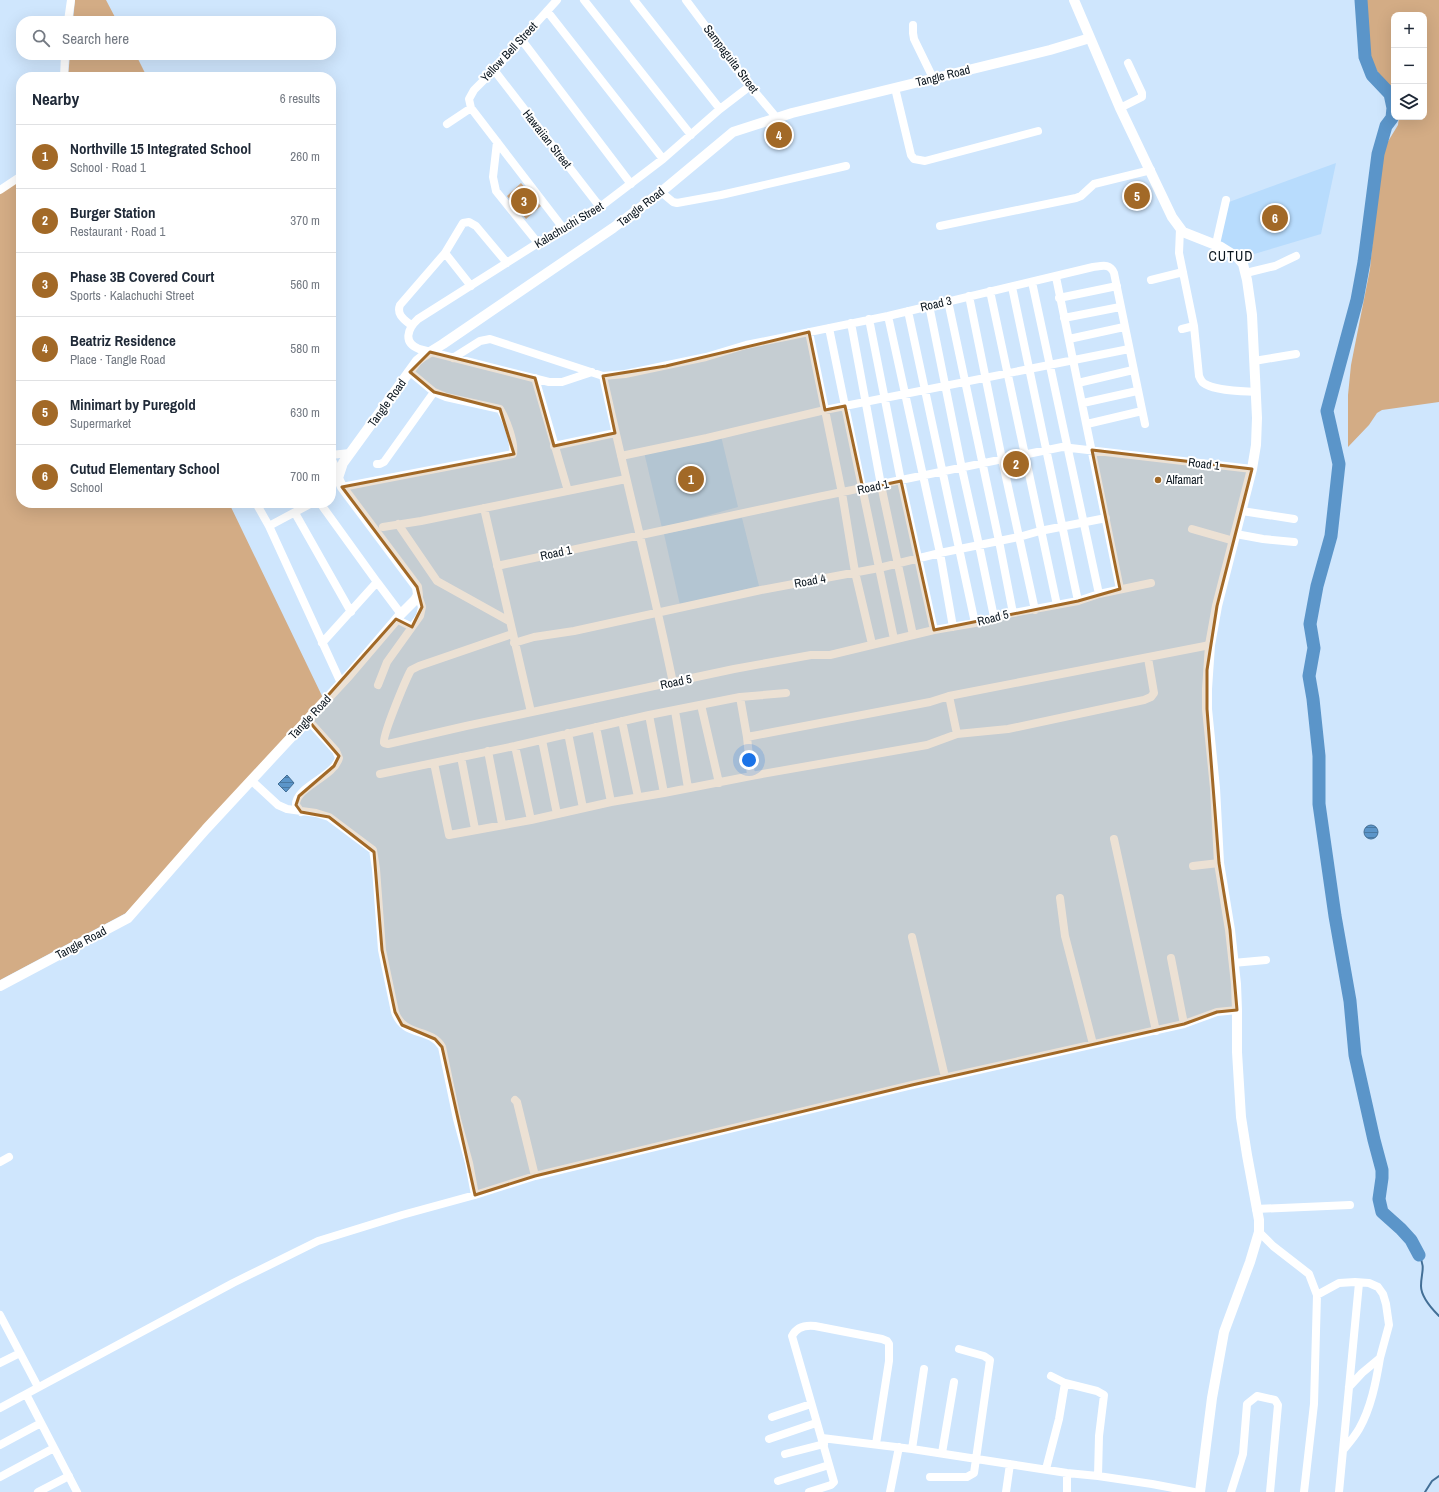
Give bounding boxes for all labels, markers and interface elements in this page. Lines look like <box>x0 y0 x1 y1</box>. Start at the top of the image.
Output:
map controls <box>1391 12 1427 120</box>
button: + <box>1391 12 1427 48</box>
search box <box>16 16 336 60</box>
street label: Yellow Bell Street <box>477 18 541 85</box>
street label: Sampaguita Street <box>700 21 762 97</box>
icon: search <box>30 27 52 49</box>
text: Search here <box>62 28 129 49</box>
button: − <box>1391 48 1427 84</box>
street label: Tangle Road <box>914 62 972 90</box>
button: layers <box>1391 84 1427 120</box>
text: Nearby <box>32 87 79 110</box>
text: 6 results <box>280 90 320 107</box>
street label: Hawaiian Street <box>519 106 575 172</box>
pin: 4 <box>766 120 792 150</box>
text: Northville 15 Integrated School <box>70 138 251 159</box>
text: 1 <box>42 148 48 165</box>
text: 260 m <box>290 148 320 165</box>
text: School · Road 1 <box>70 159 146 176</box>
pin: 5 <box>1124 181 1150 211</box>
street label: Tangle Road <box>614 184 668 230</box>
pin: 3 <box>511 186 537 216</box>
street label: Kalachuchi Street <box>532 198 607 252</box>
text: Burger Station <box>70 202 155 223</box>
pin: 6 <box>1262 203 1288 233</box>
text: 2 <box>42 212 48 229</box>
text: 370 m <box>290 212 320 229</box>
text: Restaurant · Road 1 <box>70 223 165 240</box>
district label: CUTUD <box>1208 247 1254 265</box>
text: Phase 3B Covered Court <box>70 266 214 287</box>
text: 3 <box>42 276 48 293</box>
text: 560 m <box>290 276 320 293</box>
text: Sports · Kalachuchi Street <box>70 287 194 304</box>
street label: Road 3 <box>919 293 953 315</box>
text: Beatriz Residence <box>70 330 176 351</box>
text: 4 <box>42 340 48 357</box>
text: 580 m <box>290 340 320 357</box>
text: Place · Tangle Road <box>70 351 165 368</box>
street label: Tangle Road <box>364 376 410 430</box>
text: Minimart by Puregold <box>70 394 196 415</box>
text: 5 <box>42 404 48 421</box>
text: 630 m <box>290 404 320 421</box>
text: Supermarket <box>70 415 131 432</box>
pin: 2 <box>1003 449 1029 479</box>
street label: Road 1 <box>1187 454 1221 474</box>
text: Cutud Elementary School <box>70 458 220 479</box>
pin: 1 <box>678 464 704 494</box>
text: 6 <box>42 468 48 485</box>
text: 700 m <box>290 468 320 485</box>
place label: Alfamart <box>1165 472 1203 488</box>
marker: Alfamart <box>1153 475 1163 485</box>
street label: Road 1 <box>856 476 891 498</box>
text: School <box>70 479 103 496</box>
street label: Road 1 <box>539 542 574 564</box>
street label: Road 4 <box>793 570 828 592</box>
street label: Road 5 <box>976 606 1011 630</box>
street label: Road 5 <box>659 671 694 693</box>
street label: Tangle Road <box>285 691 335 743</box>
your location <box>739 750 759 770</box>
street label: Tangle Road <box>53 923 109 963</box>

